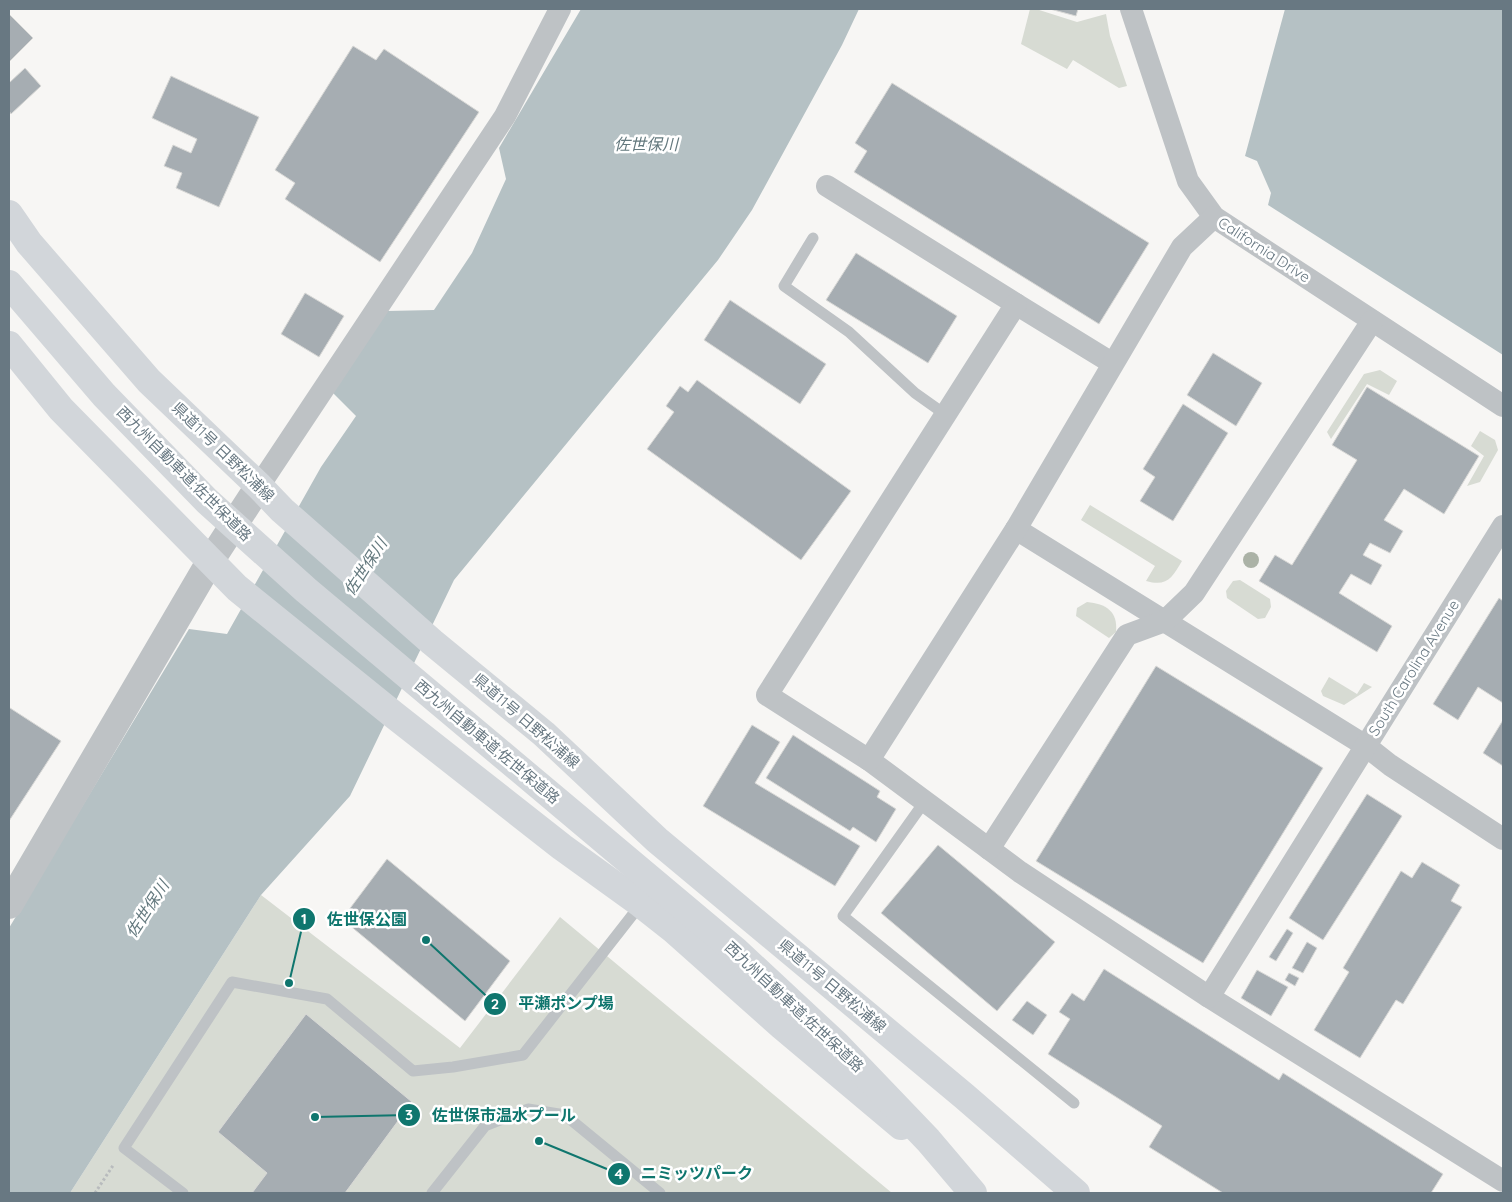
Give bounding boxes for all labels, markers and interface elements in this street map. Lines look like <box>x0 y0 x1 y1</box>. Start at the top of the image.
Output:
water label: 佐世保川 <box>614 134 680 154</box>
street label: California Drive <box>1214 213 1314 287</box>
street label: 県道11号 日野松浦線 <box>168 398 279 505</box>
street label: 西九州自動車道;佐世保道路 <box>113 402 256 545</box>
water label: 佐世保川 <box>339 533 392 599</box>
street label: South Carolina Avenue <box>1364 596 1463 739</box>
street label: 県道11号 日野松浦線 <box>469 669 584 772</box>
street label: 西九州自動車道;佐世保道路 <box>411 676 564 808</box>
water label: 佐世保川 <box>121 875 174 941</box>
callout: 佐世保公園 <box>292 904 417 935</box>
text: 1 <box>301 909 307 928</box>
text: 佐世保公園 <box>326 909 407 929</box>
street label: 県道11号 日野松浦線 <box>774 935 890 1036</box>
street label: 西九州自動車道;佐世保道路 <box>721 937 868 1076</box>
callout: 平瀬ポンプ場 <box>483 988 624 1019</box>
text: 平瀬ポンプ場 <box>518 993 614 1013</box>
text: 2 <box>491 994 499 1013</box>
callout: 佐世保市温水プール <box>397 1100 586 1131</box>
text: 3 <box>405 1105 413 1124</box>
text: 佐世保市温水プール <box>431 1105 576 1125</box>
callout: ニミッツパーク <box>606 1158 763 1189</box>
text: ニミッツパーク <box>641 1163 753 1183</box>
text: 4 <box>615 1164 624 1183</box>

